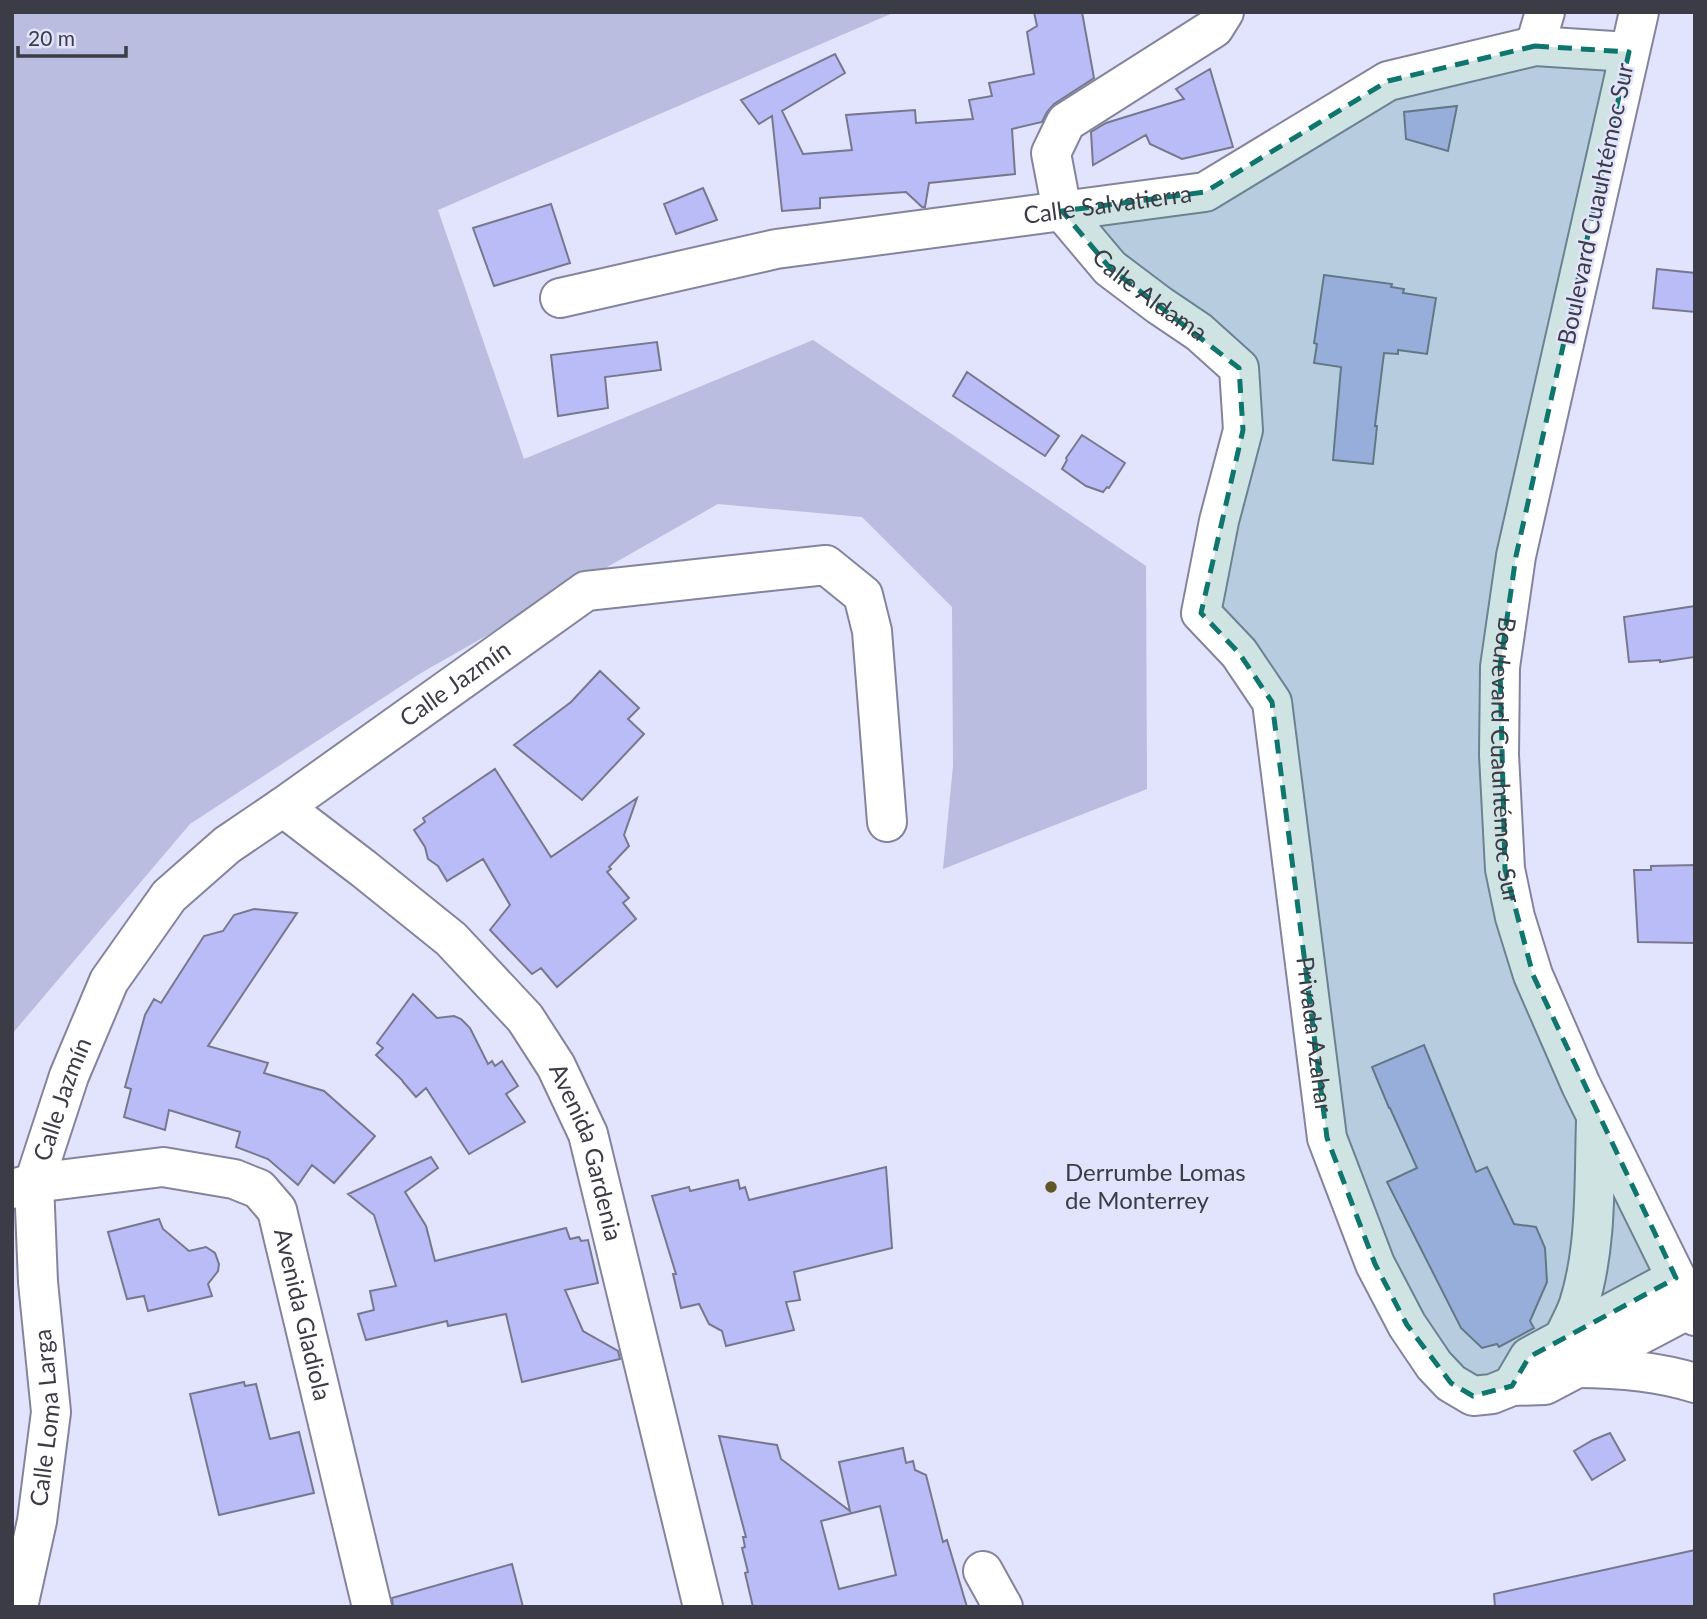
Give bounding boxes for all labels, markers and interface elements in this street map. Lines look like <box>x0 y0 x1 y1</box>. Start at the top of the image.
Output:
scale bar <box>18 14 126 58</box>
text: 20 m <box>28 25 75 50</box>
street label: Boulevard Cuauhtémoc Sur <box>1551 60 1639 347</box>
street label: Calle Salvatierra <box>1022 178 1193 229</box>
street label: Calle Aldama <box>1087 242 1214 346</box>
street label: Boulevard Cuauhtémoc Sur <box>1486 615 1528 906</box>
street label: Calle Jazmín <box>394 634 515 732</box>
street label: Privada Azahar <box>1291 955 1340 1114</box>
street label: Calle Jazmín <box>26 1033 97 1164</box>
street label: Avenida Gardenia <box>544 1058 629 1244</box>
place label: Derrumbe Lomas de Monterrey <box>1065 1157 1246 1214</box>
marker: Derrumbe Lomas de Monterrey <box>1043 1179 1059 1195</box>
street label: Avenida Gladiola <box>269 1225 338 1403</box>
street label: Calle Loma Larga <box>23 1328 65 1508</box>

